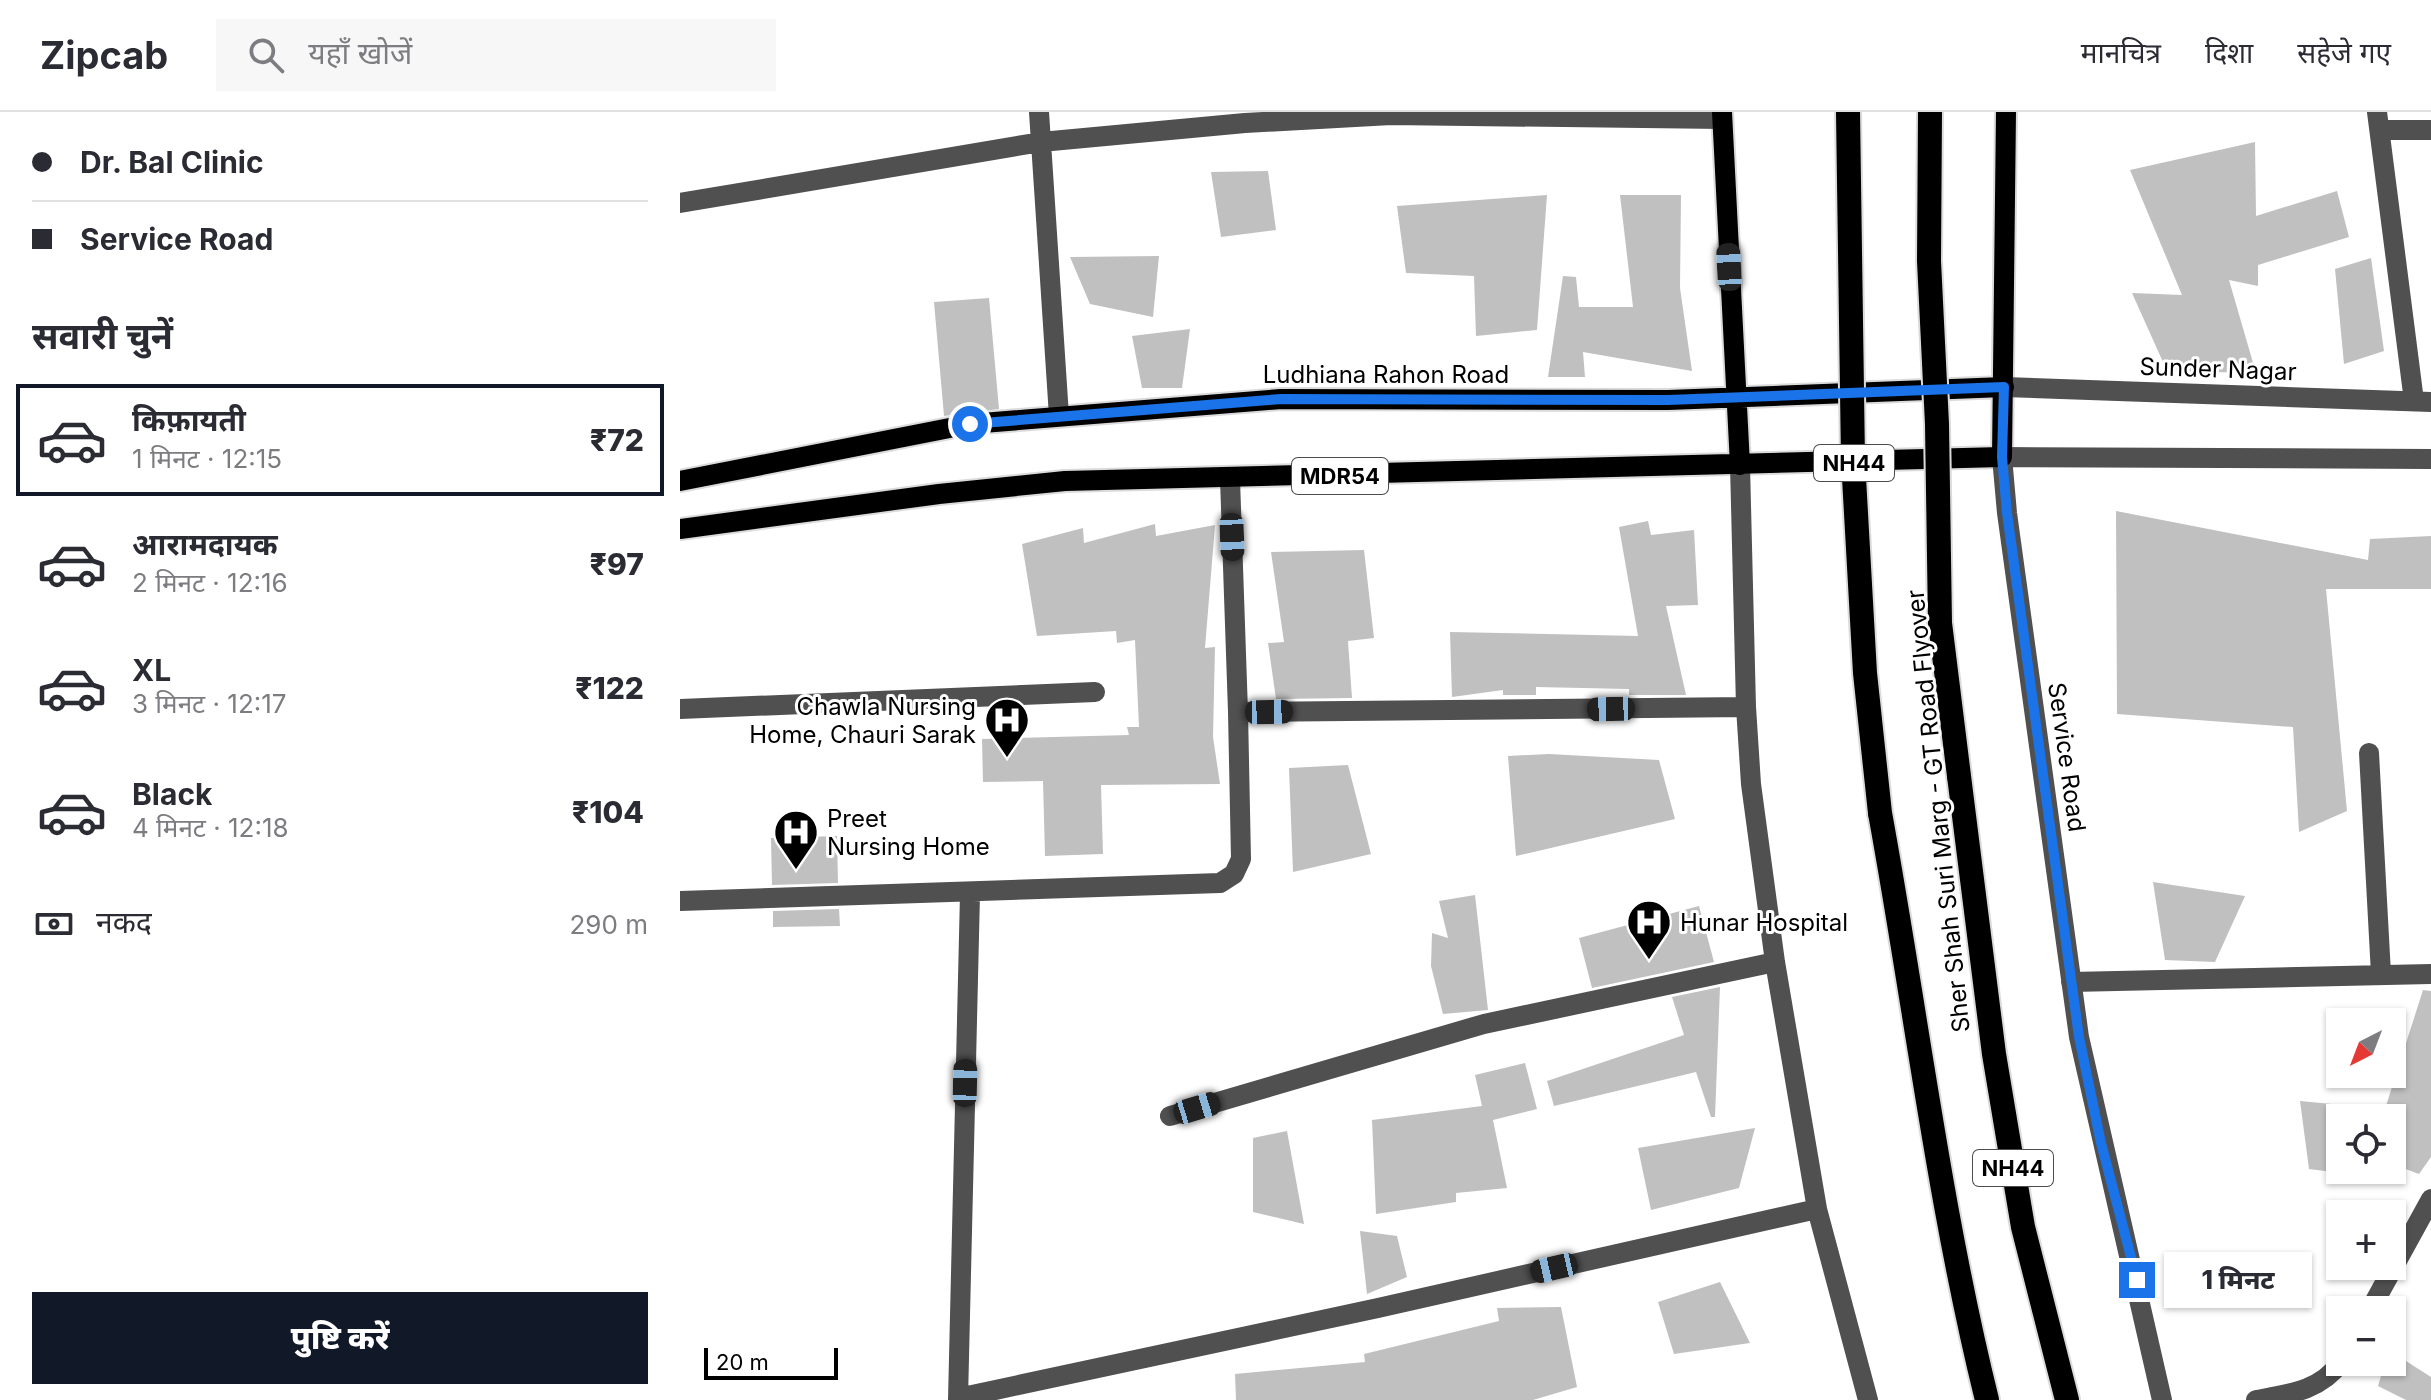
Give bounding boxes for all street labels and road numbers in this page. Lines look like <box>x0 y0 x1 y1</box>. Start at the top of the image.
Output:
street label: Sunder Nagar <box>2139 352 2297 386</box>
street label: Ludhiana Rahon Road <box>1263 360 1509 389</box>
road number: NH44 <box>1814 445 1894 481</box>
road number: MDR54 <box>1292 458 1388 494</box>
street label: Sher Shah Suri Marg - GT Road Flyover <box>1900 588 1976 1034</box>
street label: Service Road <box>2042 680 2092 834</box>
road number: NH44 <box>1973 1150 2053 1186</box>

